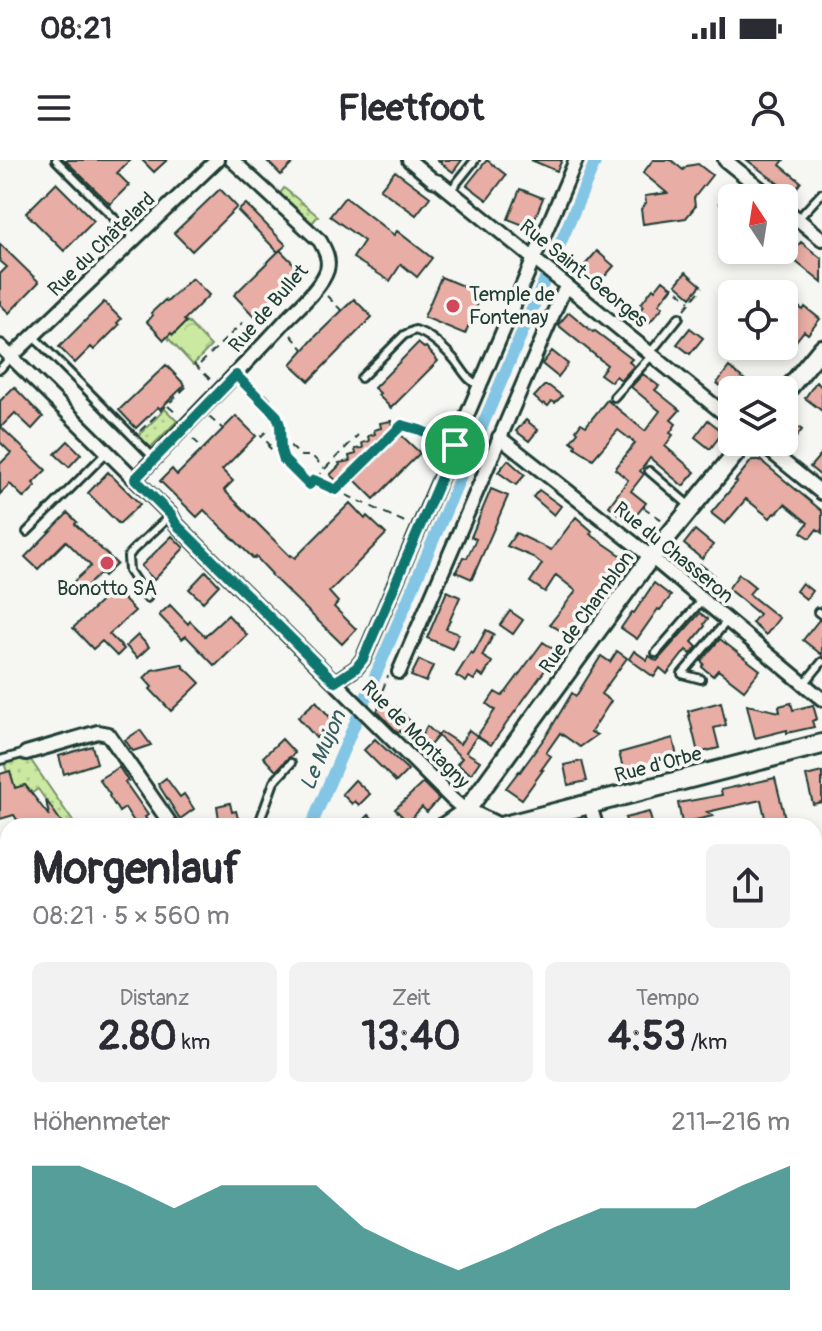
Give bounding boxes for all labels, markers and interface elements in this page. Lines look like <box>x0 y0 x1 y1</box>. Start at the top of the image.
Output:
text: 08:21 <box>40 10 112 47</box>
icon: menu <box>32 86 76 130</box>
text: Fleetfoot <box>338 86 484 131</box>
icon: person <box>746 86 790 130</box>
north arrow <box>718 184 798 264</box>
map controls <box>718 184 798 456</box>
street label: Rue du Châtelard <box>42 187 160 302</box>
street label: Rue Saint-Georges <box>515 214 653 333</box>
street label: Rue de Bullet <box>223 258 314 358</box>
button: locate <box>718 280 798 360</box>
place label: Temple de Fontenay <box>469 282 555 330</box>
marker: Temple de Fontenay <box>444 297 462 315</box>
button: layers <box>718 376 798 456</box>
pin <box>421 411 489 479</box>
icon: arrive <box>433 423 477 467</box>
street label: Rue du Chasseron <box>609 496 739 608</box>
street label: Rue de Chamblon <box>534 546 639 678</box>
marker: Bonotto SA <box>98 554 116 572</box>
place label: Bonotto SA <box>57 576 157 601</box>
street label: Rue de Montagny <box>356 675 475 794</box>
water label: Le Mujon <box>294 705 353 795</box>
street label: Rue d'Orbe <box>612 741 705 788</box>
text: Morgenlauf <box>32 842 241 897</box>
button: share <box>706 844 790 928</box>
text: 08:21 · 5 × 560 m <box>32 900 230 932</box>
text: Distanz <box>119 984 189 1012</box>
text: Zeit <box>392 984 430 1012</box>
text: Tempo <box>636 984 699 1012</box>
text: 2.80 <box>98 1012 177 1061</box>
text: 13:40 <box>361 1012 461 1061</box>
text: 4:53 <box>608 1012 686 1061</box>
text: km <box>177 1028 210 1056</box>
text: /km <box>686 1028 727 1056</box>
text: Höhenmeter <box>32 1106 170 1138</box>
text: 211–216 m <box>671 1106 790 1138</box>

